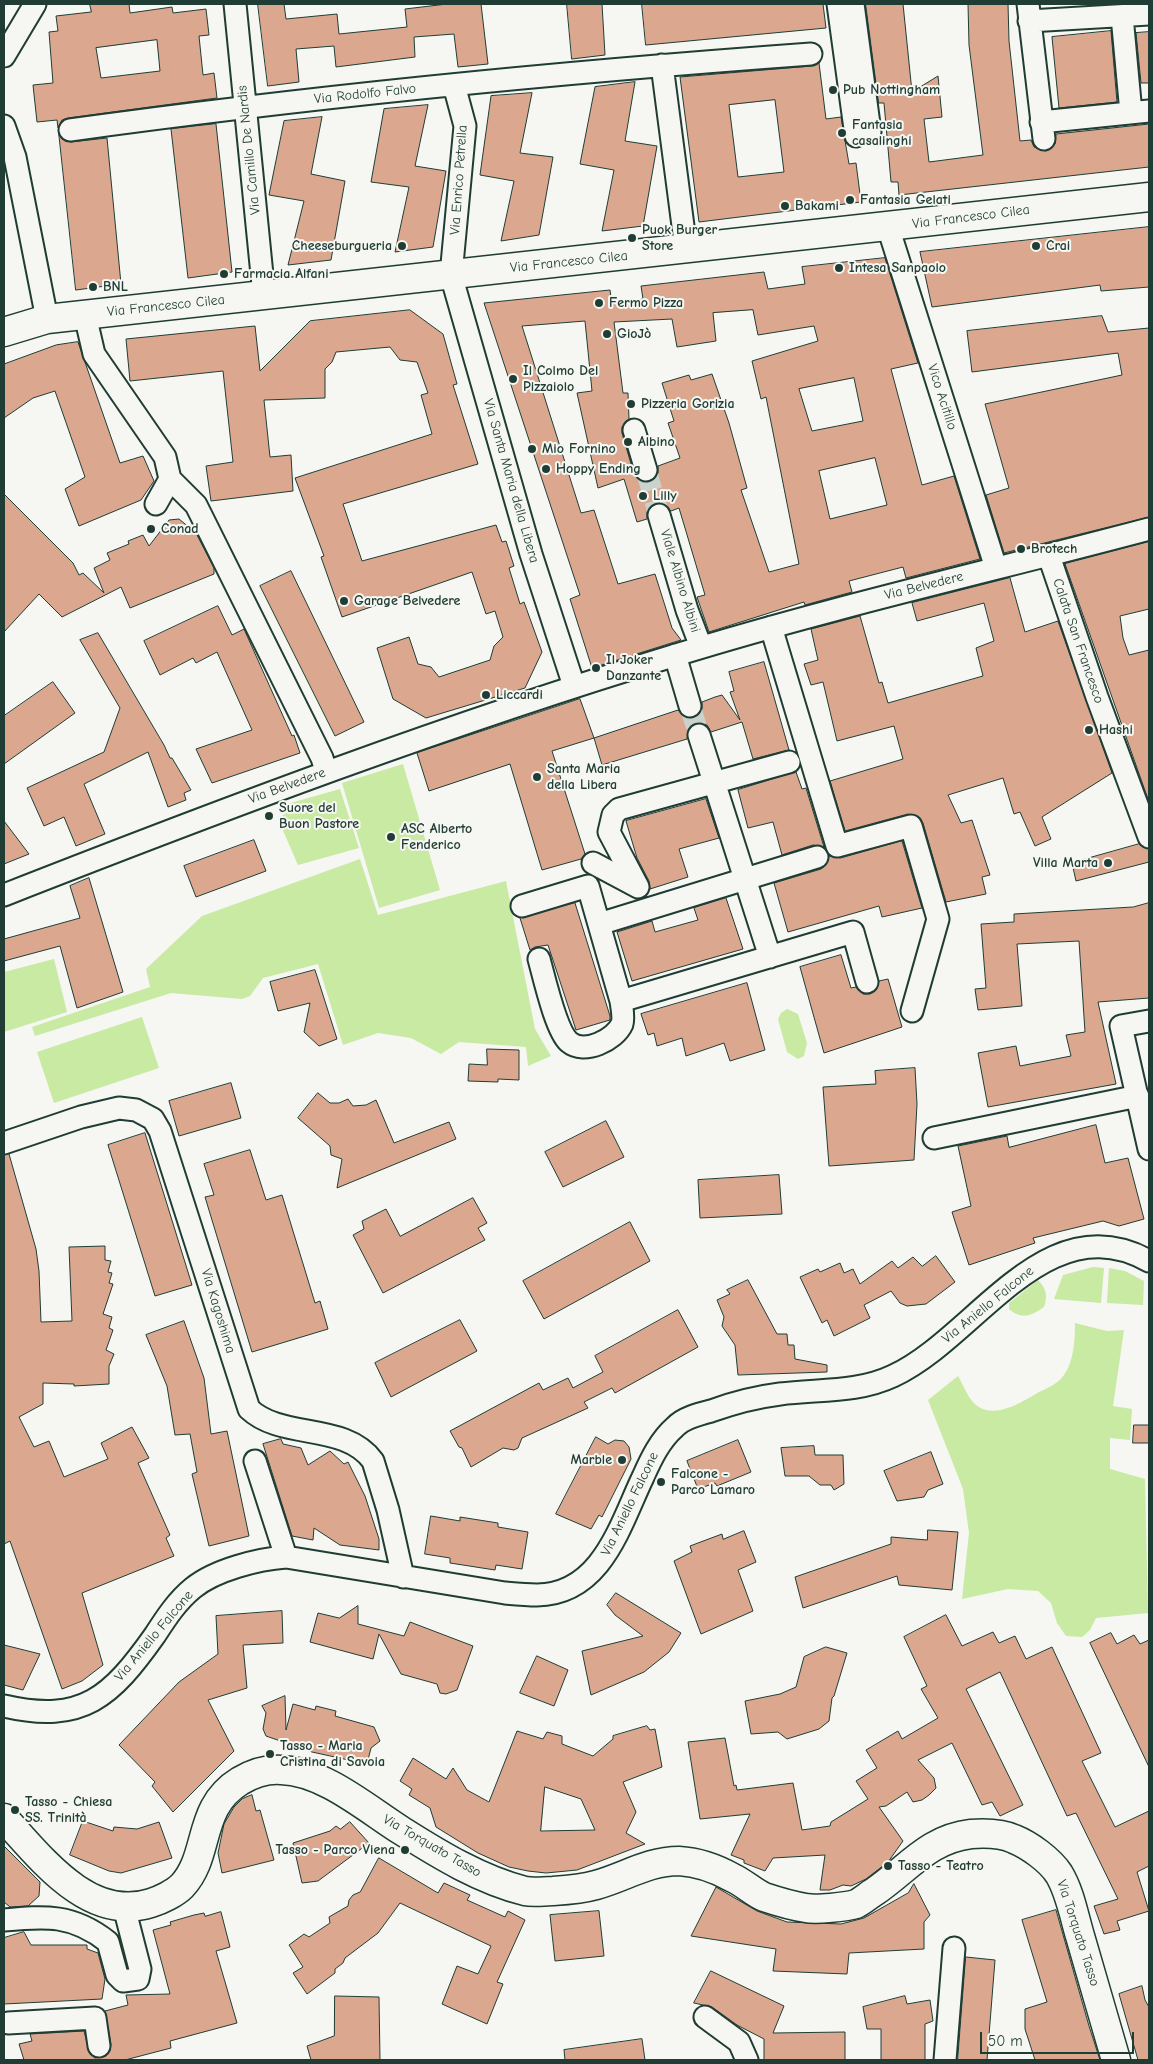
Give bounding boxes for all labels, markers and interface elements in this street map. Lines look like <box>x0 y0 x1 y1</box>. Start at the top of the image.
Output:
street label: Via Rodolfo Falvo <box>313 80 417 108</box>
place label: Pub Nottingham <box>843 82 940 98</box>
marker: Pub Nottingham <box>827 84 839 96</box>
street label: Via Camillo De Nardis <box>234 85 264 215</box>
place label: Fantasia casalinghi <box>852 117 912 150</box>
street label: Via Enrico Petrella <box>447 124 471 236</box>
marker: Fantasia casalinghi <box>836 127 848 139</box>
place label: Fantasia Gelati <box>860 192 951 208</box>
marker: Fantasia Gelati <box>844 194 856 206</box>
place label: Bakami <box>795 198 839 214</box>
marker: Bakami <box>779 200 791 212</box>
street label: Via Francesco Cilea <box>911 201 1031 233</box>
place label: Puok Burger Store <box>642 222 717 254</box>
marker: Puok Burger Store <box>626 232 638 244</box>
place label: Cheeseburgueria <box>292 238 392 254</box>
place label: Crai <box>1046 238 1070 254</box>
marker: Cheeseburgueria <box>396 240 408 252</box>
marker: Crai <box>1030 240 1042 252</box>
street label: Via Francesco Cilea <box>509 247 629 277</box>
place label: Intesa Sanpaolo <box>849 260 946 276</box>
marker: Intesa Sanpaolo <box>833 262 845 274</box>
place label: Farmacia Alfani <box>234 266 329 282</box>
marker: Farmacia Alfani <box>218 268 230 280</box>
place label: BNL <box>103 279 128 295</box>
marker: BNL <box>87 281 99 293</box>
street label: Via Francesco Cilea <box>106 291 226 321</box>
place label: Fermo Pizza <box>609 295 683 311</box>
marker: Fermo Pizza <box>593 297 605 309</box>
place label: GioJò <box>617 326 651 342</box>
marker: GioJò <box>601 328 613 340</box>
street label: Vico Acitillo <box>923 362 961 432</box>
place label: Il Colmo Del Pizzaiolo <box>523 363 598 396</box>
marker: Il Colmo Del Pizzaiolo <box>507 373 519 385</box>
place label: Pizzeria Gorizia <box>641 396 735 412</box>
street label: Via Santa Maria della Libera <box>479 397 543 565</box>
marker: Pizzeria Gorizia <box>625 398 637 410</box>
place label: Albino <box>638 434 675 450</box>
marker: Albino <box>622 436 634 448</box>
place label: Mio Fornino <box>542 441 616 457</box>
marker: Mio Fornino <box>526 443 538 455</box>
place label: Hoppy Ending <box>556 461 641 477</box>
marker: Hoppy Ending <box>540 463 552 475</box>
place label: Lilly <box>653 488 677 504</box>
marker: Lilly <box>637 490 649 502</box>
place label: Conad <box>161 521 199 537</box>
marker: Conad <box>145 523 157 535</box>
street label: Viale Albino Albini <box>656 527 704 635</box>
place label: Brotech <box>1031 541 1077 557</box>
marker: Brotech <box>1015 543 1027 555</box>
street label: Via Belvedere <box>883 568 965 604</box>
street label: Calata San Francesco <box>1049 576 1107 706</box>
place label: Garage Belvedere <box>354 593 460 609</box>
marker: Garage Belvedere <box>338 595 350 607</box>
place label: Il Joker Danzante <box>606 652 661 684</box>
marker: Il Joker Danzante <box>590 662 602 674</box>
place label: Liccardi <box>496 687 543 703</box>
marker: Liccardi <box>480 689 492 701</box>
place label: Hashi <box>1099 722 1133 738</box>
marker: Hashi <box>1083 724 1095 736</box>
place label: Santa Maria della Libera <box>547 761 620 794</box>
street label: Via Belvedere <box>246 764 328 808</box>
marker: Santa Maria della Libera <box>531 771 543 783</box>
place label: Suore del Buon Pastore <box>279 800 359 832</box>
marker: Suore del Buon Pastore <box>263 810 275 822</box>
place label: ASC Alberto Fenderico <box>401 821 472 854</box>
marker: ASC Alberto Fenderico <box>385 831 397 843</box>
place label: Villa Marta <box>1033 855 1098 871</box>
marker: Villa Marta <box>1102 857 1114 869</box>
street label: Via Aniello Falcone <box>939 1263 1037 1347</box>
street label: Via Kagoshima <box>197 1267 239 1355</box>
street label: Via Aniello Falcone <box>598 1449 662 1559</box>
place label: Marble <box>570 1452 612 1468</box>
marker: Marble <box>616 1454 628 1466</box>
place label: Falcone - Parco Lamaro <box>671 1466 755 1498</box>
marker: Falcone - Parco Lamaro <box>655 1476 667 1488</box>
street label: Via Aniello Falcone <box>111 1587 197 1685</box>
place label: Tasso - Maria Cristina di Savoia <box>280 1738 385 1770</box>
marker: Tasso - Maria Cristina di Savoia <box>264 1748 276 1760</box>
place label: Tasso - Chiesa SS. Trinità <box>25 1794 112 1826</box>
marker: Tasso - Chiesa SS. Trinità <box>9 1804 21 1816</box>
street label: Via Torquato Tasso <box>380 1811 484 1881</box>
place label: Tasso - Parco Viena <box>275 1842 395 1858</box>
marker: Tasso - Parco Viena <box>399 1844 411 1856</box>
place label: Tasso - Teatro <box>898 1858 984 1874</box>
marker: Tasso - Teatro <box>882 1860 894 1872</box>
street label: Via Torquato Tasso <box>1053 1878 1103 1988</box>
scale bar <box>983 2022 1137 2054</box>
text: 50 m <box>988 2032 1023 2050</box>

